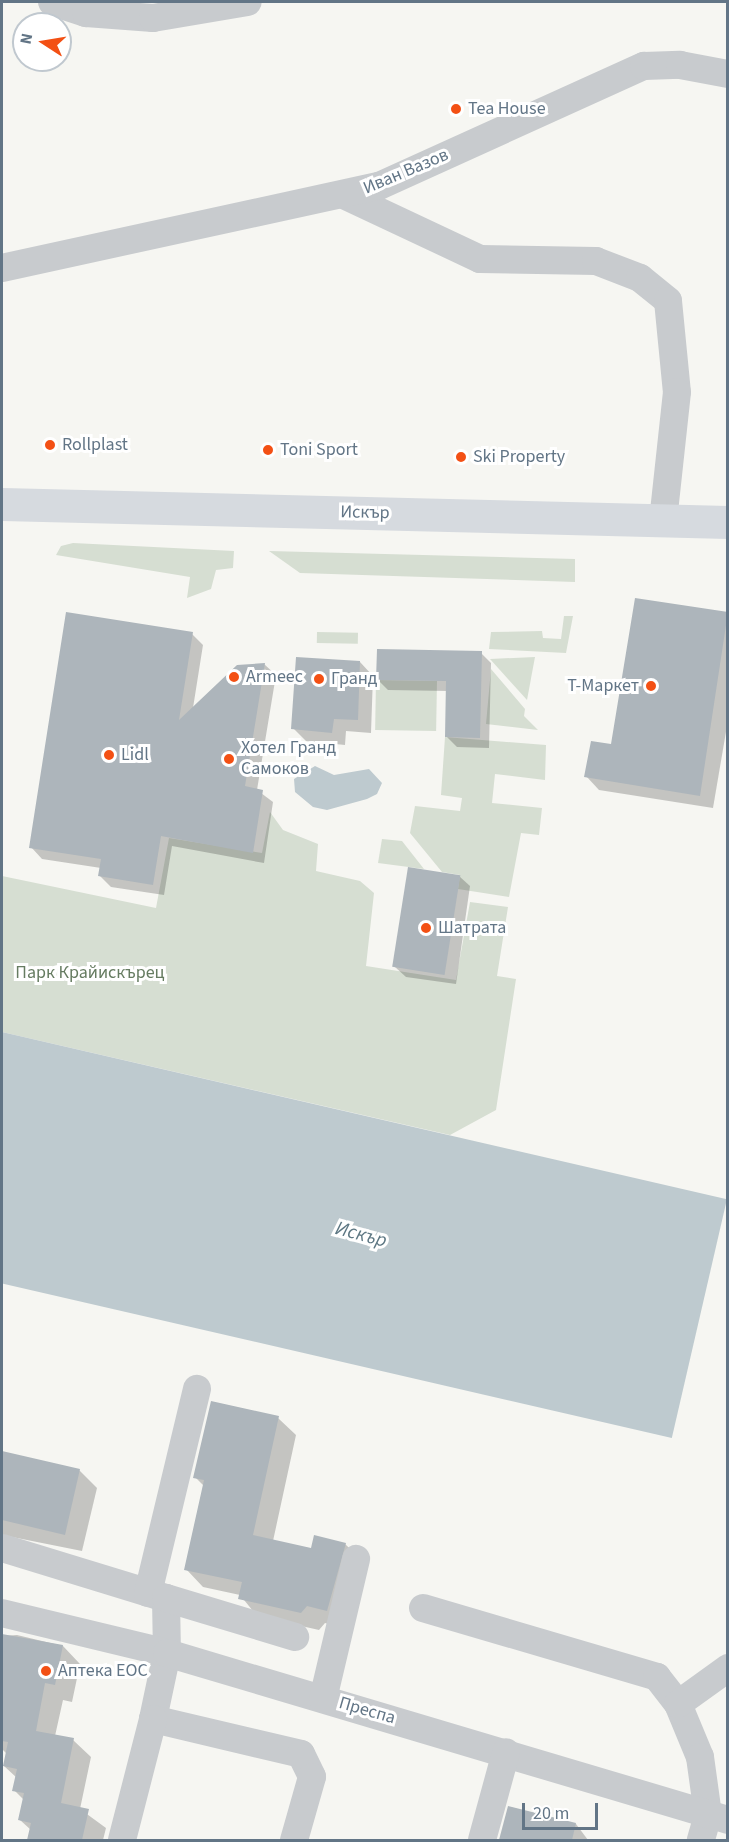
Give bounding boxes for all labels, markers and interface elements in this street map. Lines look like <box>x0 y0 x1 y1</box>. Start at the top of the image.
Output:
north arrow <box>12 12 72 72</box>
text: N <box>14 31 38 46</box>
place label: Tea House <box>468 98 546 120</box>
marker: Tea House <box>449 102 463 116</box>
street label: Иван Вазов <box>360 144 452 200</box>
place label: Rollplast <box>62 434 128 456</box>
marker: Rollplast <box>43 438 57 452</box>
place label: Toni Sport <box>280 439 358 461</box>
marker: Toni Sport <box>261 443 275 457</box>
place label: Ski Property <box>473 446 565 468</box>
marker: Ski Property <box>454 450 468 464</box>
street label: Искър <box>340 502 390 524</box>
place label: Armeec <box>246 666 303 688</box>
place label: Гранд <box>331 668 377 690</box>
marker: Armeec <box>227 670 241 684</box>
marker: Гранд <box>312 672 326 686</box>
place label: Т-Маркет <box>567 675 639 697</box>
marker: Т-Маркет <box>644 679 658 693</box>
place label: Хотел Гранд Самоков <box>241 738 336 780</box>
place label: Lidl <box>121 744 149 766</box>
marker: Lidl <box>102 748 116 762</box>
marker: Хотел Гранд Самоков <box>222 752 236 766</box>
place label: Шатрата <box>438 917 506 939</box>
marker: Шатрата <box>419 921 433 935</box>
park label: Парк Крайискърец <box>15 962 165 984</box>
water label: Искър <box>333 1217 389 1253</box>
place label: Аптека ЕОС <box>58 1660 148 1682</box>
marker: Аптека ЕОС <box>39 1664 53 1678</box>
street label: Преспа <box>336 1693 398 1729</box>
scale bar <box>525 1791 602 1829</box>
text: 20 m <box>533 1801 569 1826</box>

